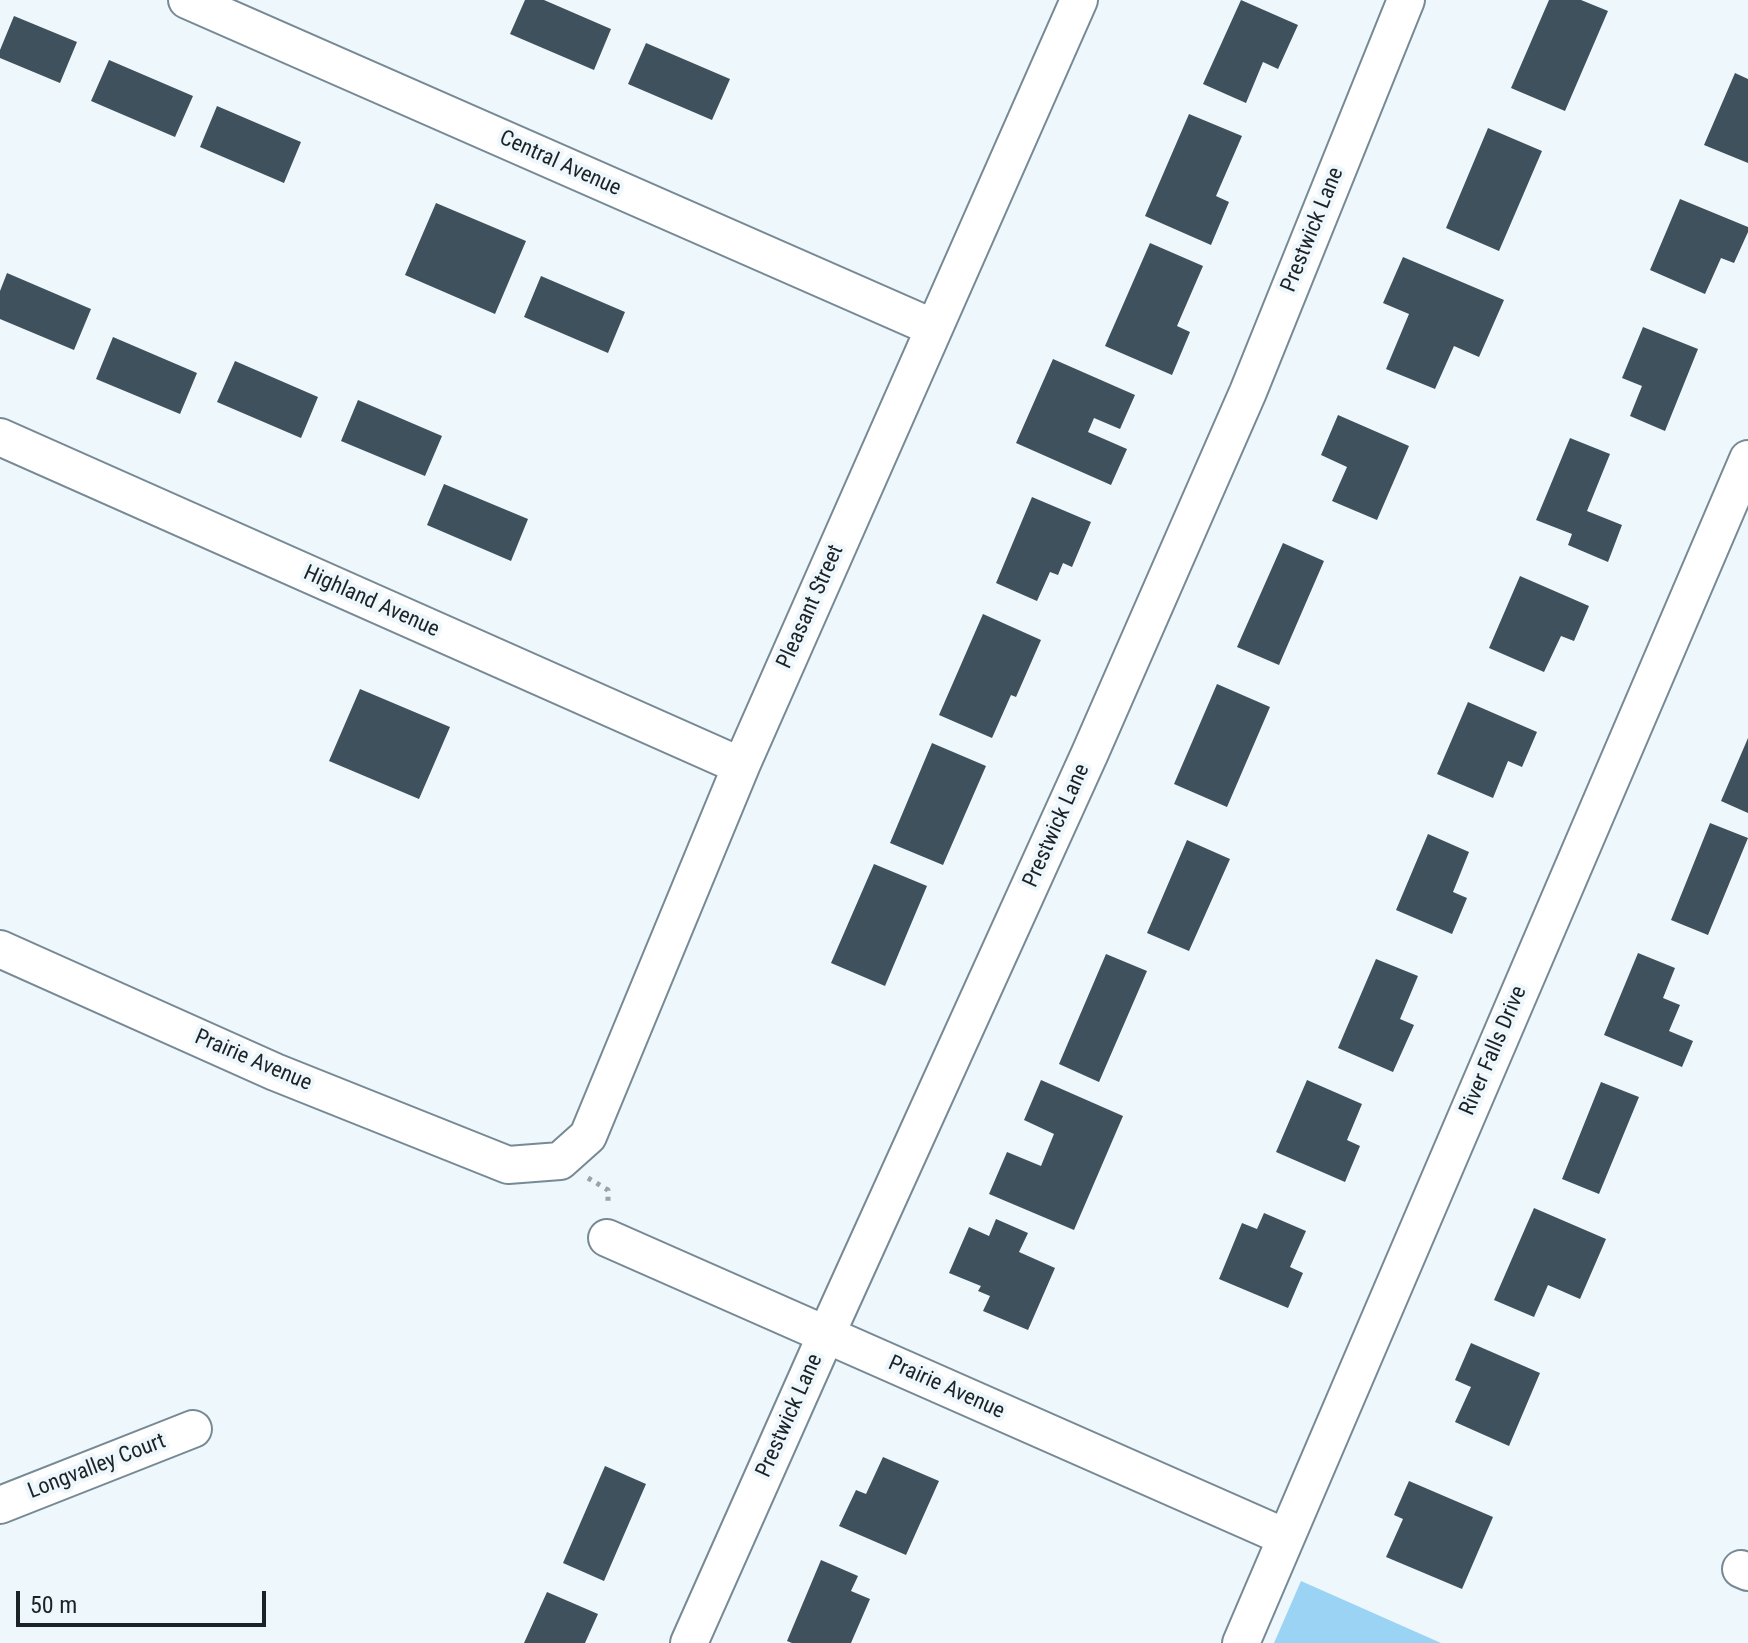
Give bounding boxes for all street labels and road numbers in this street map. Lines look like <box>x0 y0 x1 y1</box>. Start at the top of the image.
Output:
street label: Central Avenue <box>495 125 625 203</box>
street label: Prestwick Lane <box>1276 164 1350 296</box>
street label: Pleasant Street <box>772 541 850 673</box>
street label: Highland Avenue <box>299 560 443 644</box>
street label: Prestwick Lane <box>1018 760 1096 892</box>
street label: River Falls Drive <box>1455 982 1533 1120</box>
street label: Prairie Avenue <box>191 1025 315 1097</box>
street label: Prestwick Lane <box>751 1350 829 1482</box>
street label: Prairie Avenue <box>884 1351 1008 1425</box>
street label: Longvalley Court <box>25 1429 169 1505</box>

